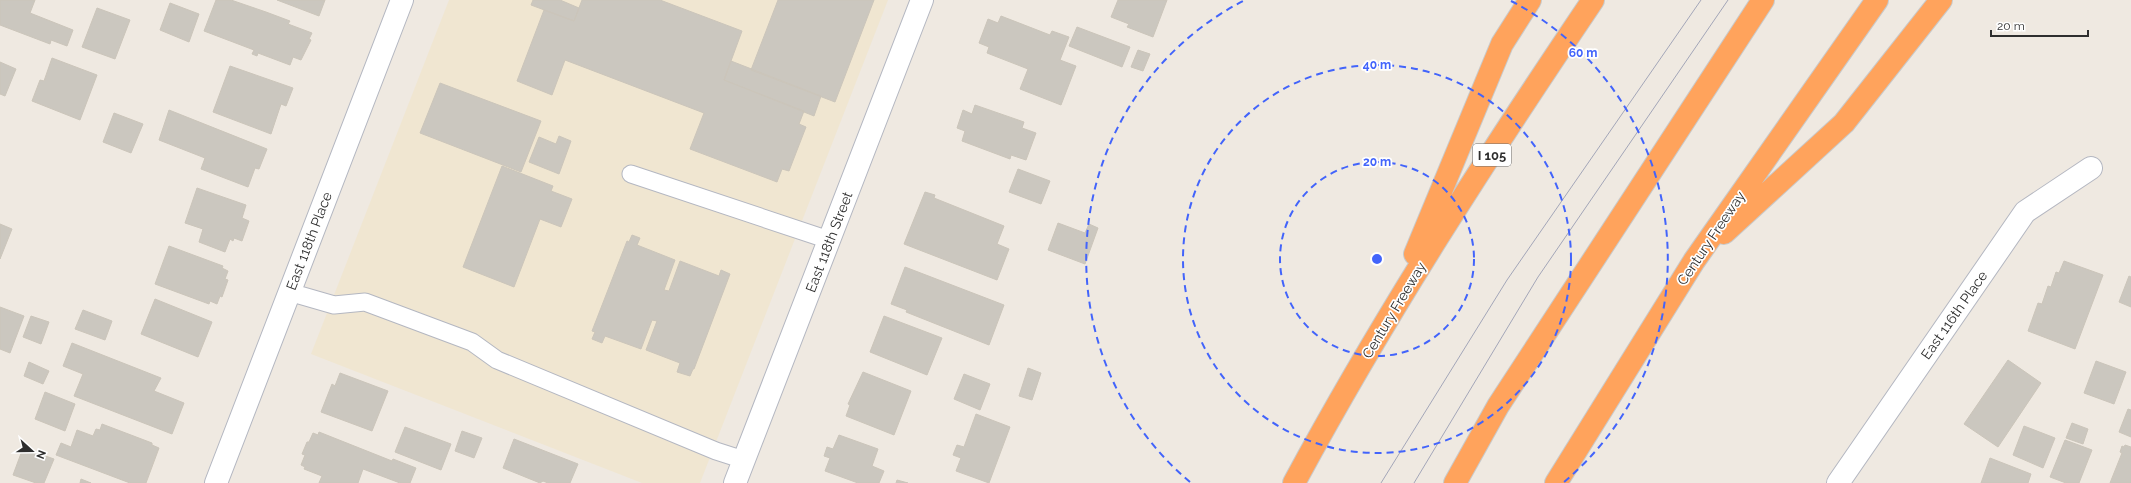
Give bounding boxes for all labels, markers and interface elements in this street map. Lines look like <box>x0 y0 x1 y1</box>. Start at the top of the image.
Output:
scale bar <box>1991 12 2088 38</box>
text: 20 m <box>1997 19 2025 33</box>
text: 60 m <box>1569 46 1597 60</box>
text: 40 m <box>1363 58 1391 72</box>
road number: I 105 <box>1473 144 1511 166</box>
text: 20 m <box>1363 155 1391 169</box>
street label: Century Freeway <box>1674 188 1748 288</box>
street label: East 118th Street <box>802 189 856 295</box>
street label: East 118th Place <box>283 190 335 292</box>
centre of rings <box>1370 252 1384 266</box>
street label: Century Freeway <box>1359 259 1429 361</box>
street label: East 116th Place <box>1918 268 1990 362</box>
north arrow <box>12 431 52 471</box>
text: N <box>33 448 48 461</box>

